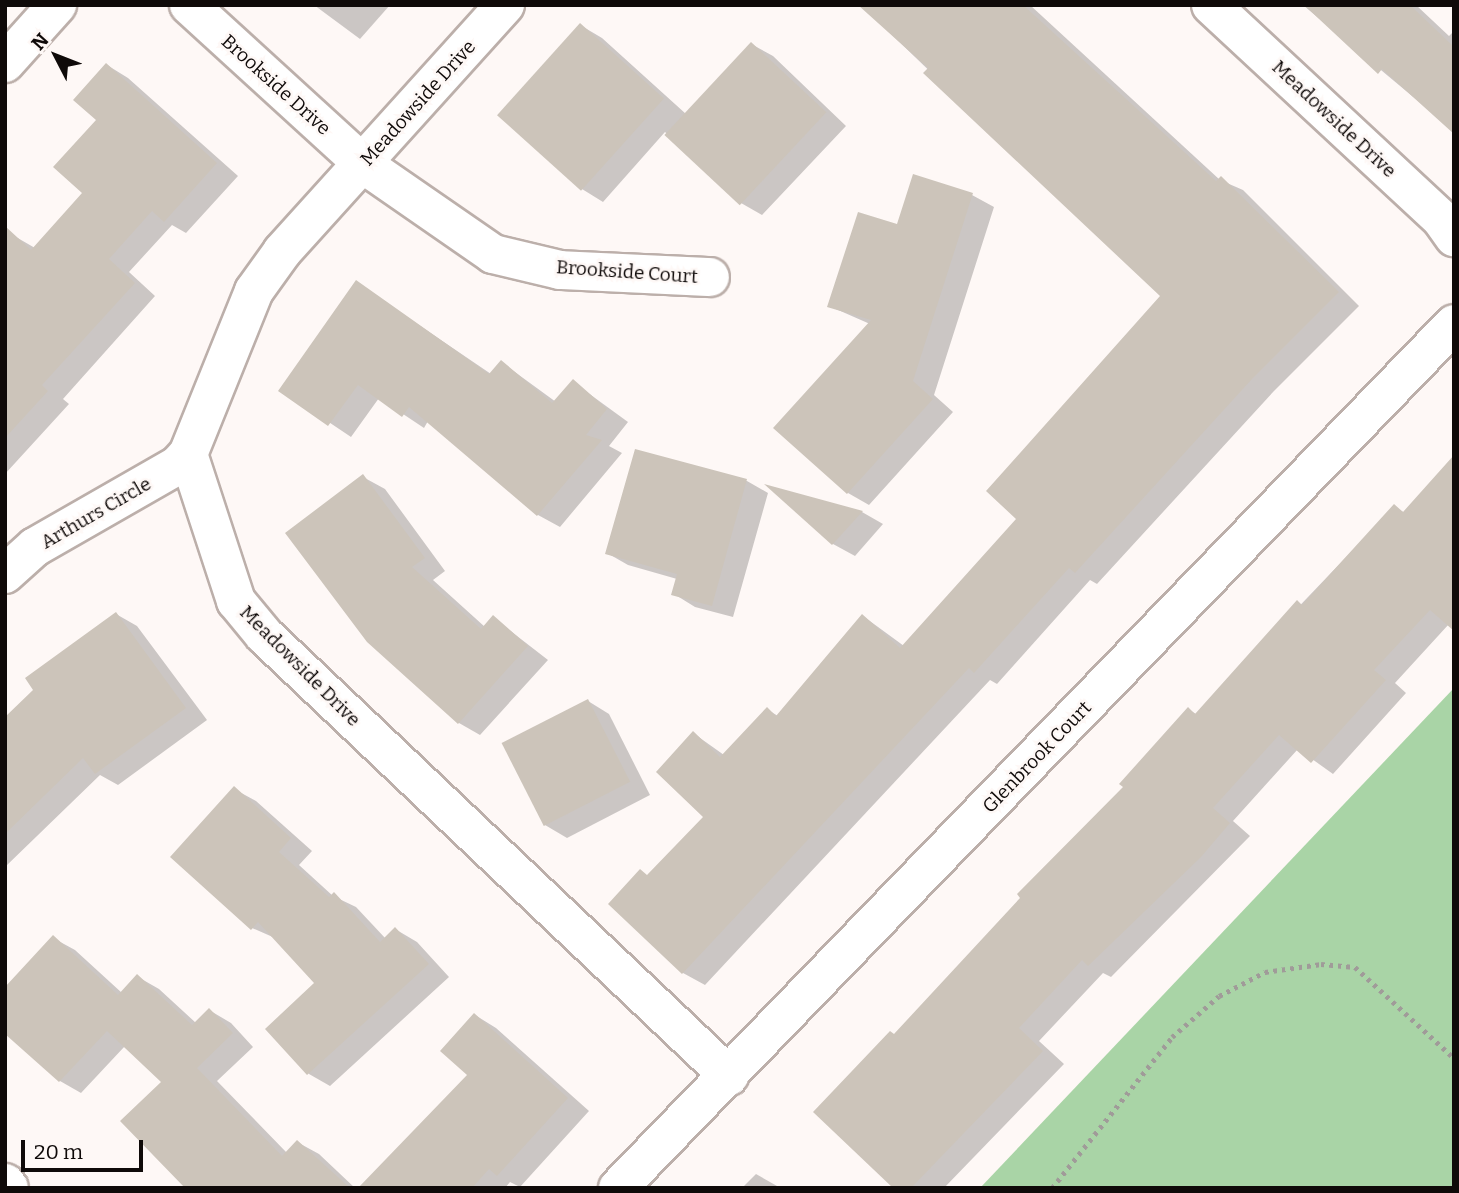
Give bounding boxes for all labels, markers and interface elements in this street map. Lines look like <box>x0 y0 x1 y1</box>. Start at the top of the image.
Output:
north arrow <box>21 21 91 91</box>
text: N <box>27 28 53 55</box>
street label: Brookside Drive <box>217 30 335 140</box>
street label: Meadowside Drive <box>356 36 480 170</box>
street label: Meadowside Drive <box>1267 56 1401 182</box>
street label: Brookside Court <box>555 256 699 288</box>
street label: Arthurs Circle <box>37 472 155 554</box>
street label: Meadowside Drive <box>235 601 365 731</box>
street label: Glenbrook Court <box>978 696 1096 818</box>
scale bar <box>24 1126 147 1170</box>
text: 20 m <box>34 1139 83 1165</box>

